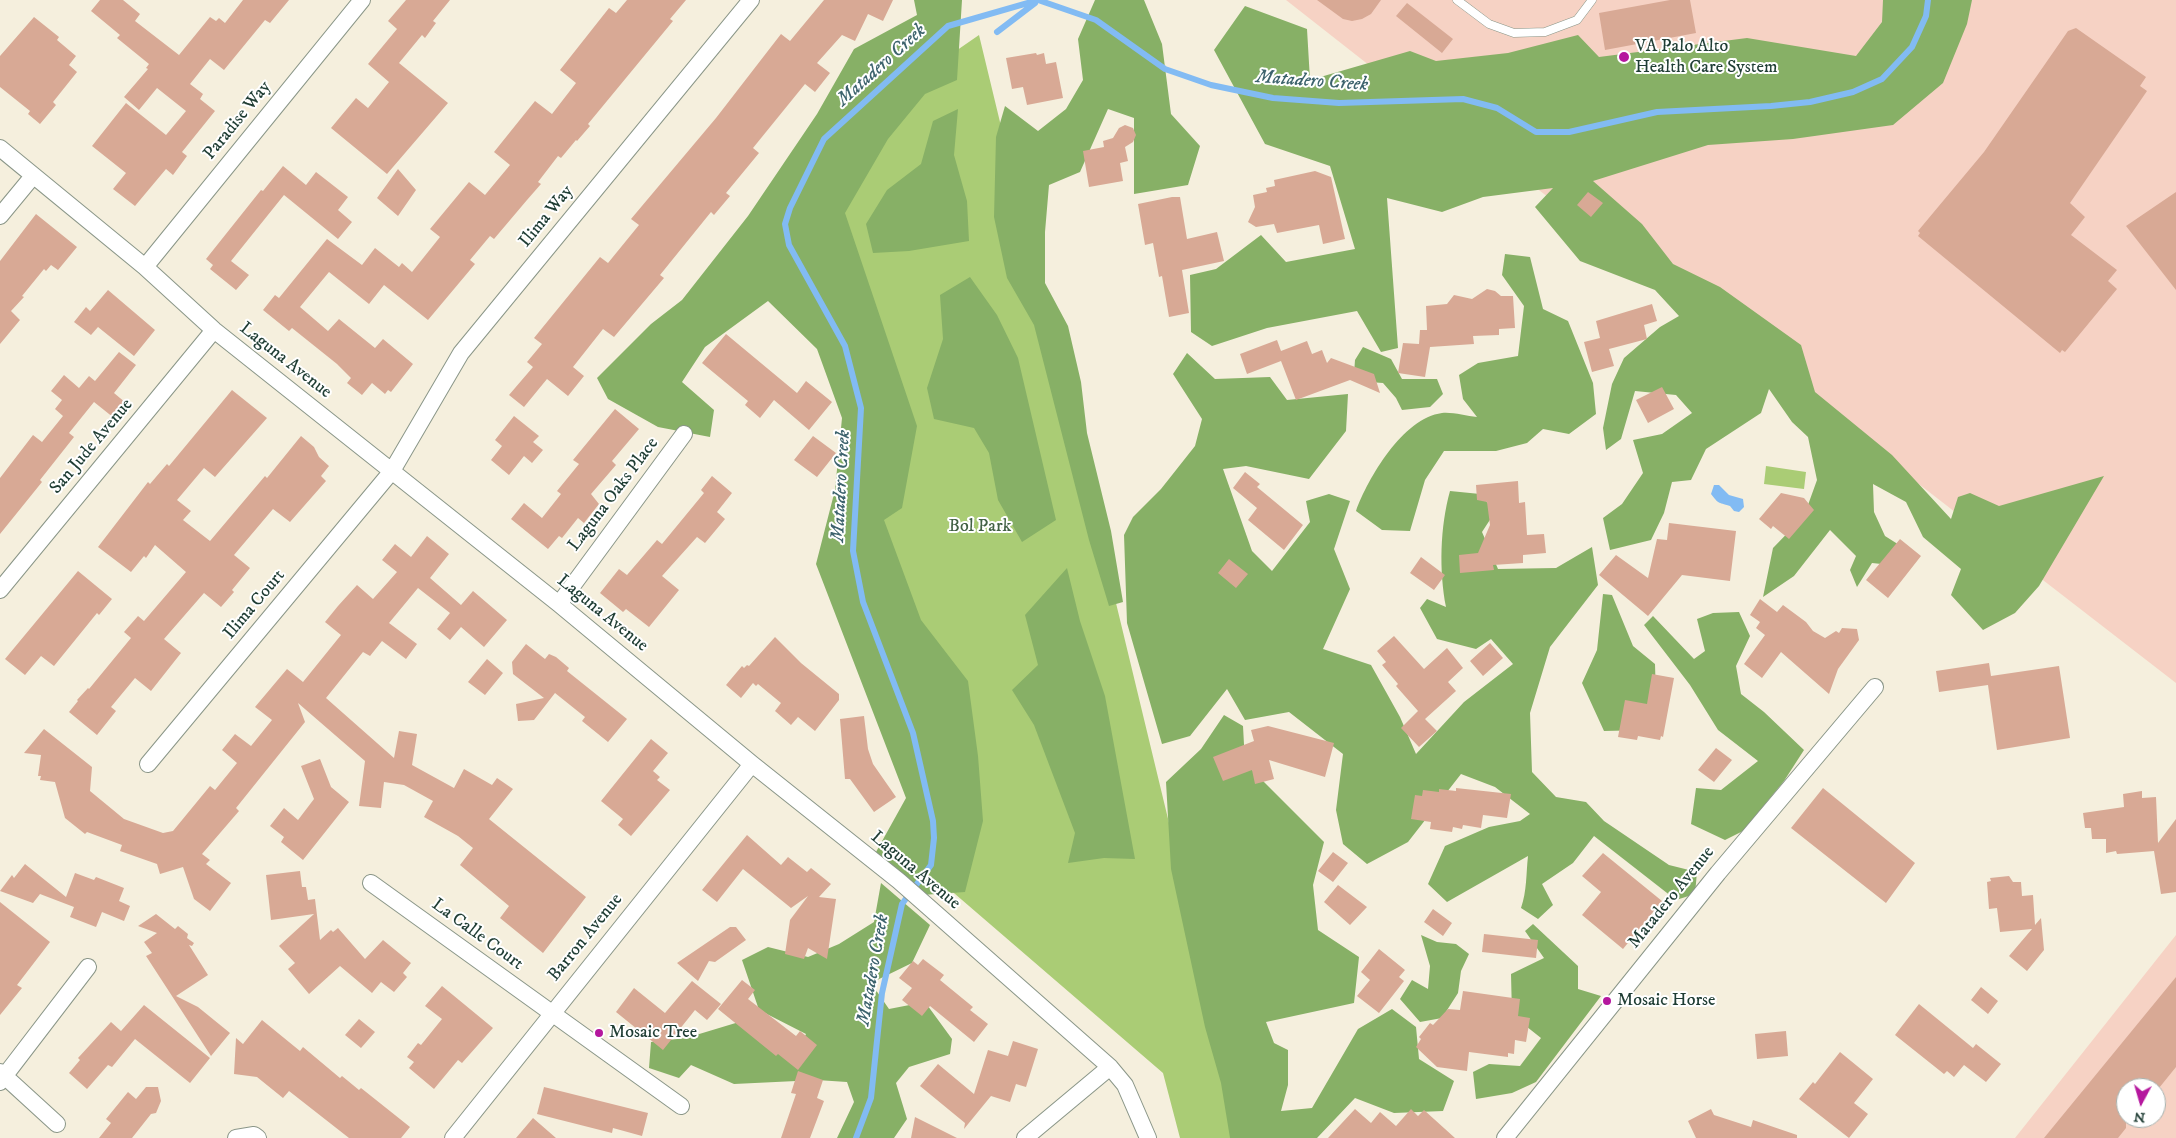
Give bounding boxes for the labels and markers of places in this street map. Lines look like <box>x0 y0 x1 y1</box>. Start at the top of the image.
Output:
place label: VA Palo Alto Health Care System <box>1635 36 1778 78</box>
marker: VA Palo Alto Health Care System <box>1617 50 1631 64</box>
place label: Mosaic Horse <box>1617 990 1716 1012</box>
marker: Mosaic Horse <box>1601 995 1613 1007</box>
place label: Mosaic Tree <box>609 1022 697 1044</box>
marker: Mosaic Tree <box>593 1027 605 1039</box>

